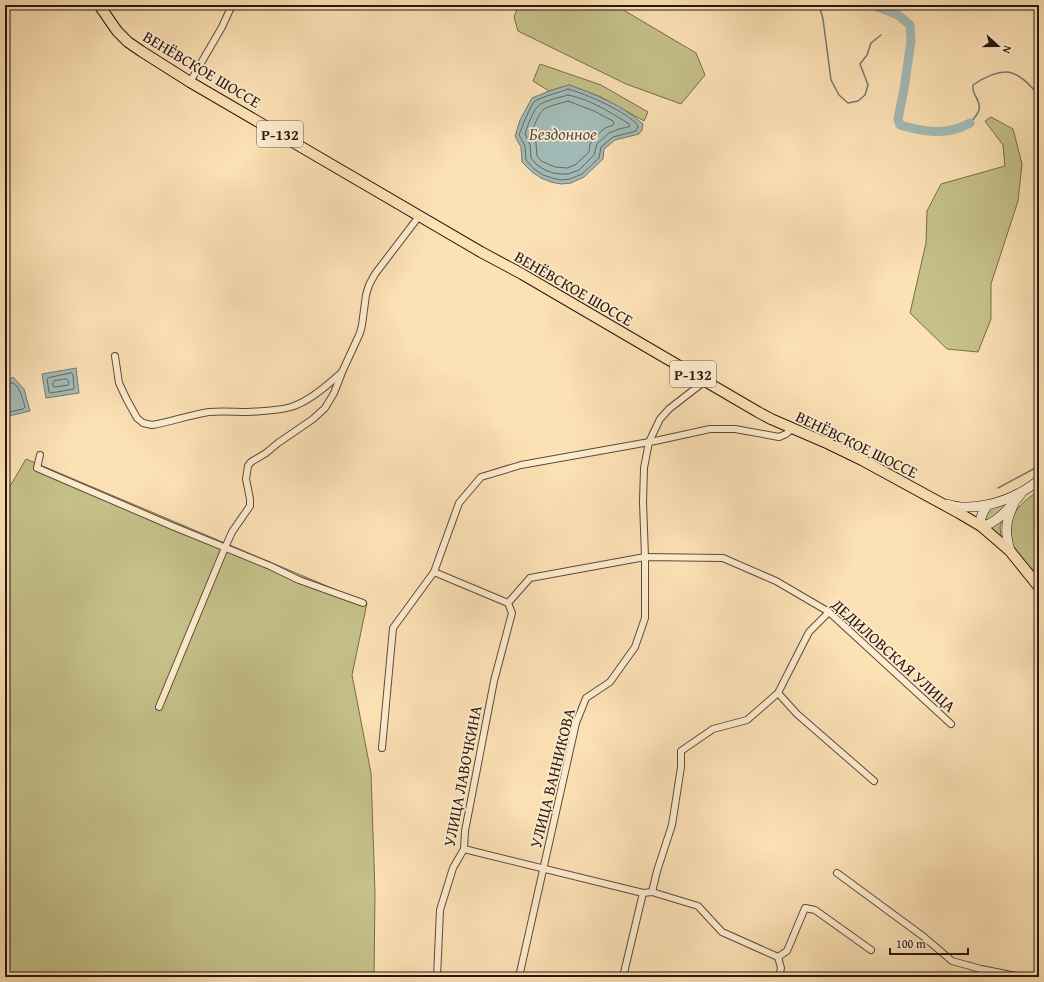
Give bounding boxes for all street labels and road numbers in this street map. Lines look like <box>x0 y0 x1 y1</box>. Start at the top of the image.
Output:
street label: ВЕНЁВСКОЕ ШОССЕ <box>139 24 265 114</box>
road number: Р-132 <box>257 121 303 147</box>
street label: ВЕНЁВСКОЕ ШОССЕ <box>510 244 638 332</box>
road number: Р-132 <box>670 361 716 387</box>
street label: ВЕНЁВСКОЕ ШОССЕ <box>792 404 922 484</box>
street label: ДЕДИЛОВСКАЯ УЛИЦА <box>826 592 962 718</box>
street label: УЛИЦА ЛАВОЧКИНА <box>437 703 488 849</box>
street label: УЛИЦА ВАННИКОВА <box>523 705 581 850</box>

